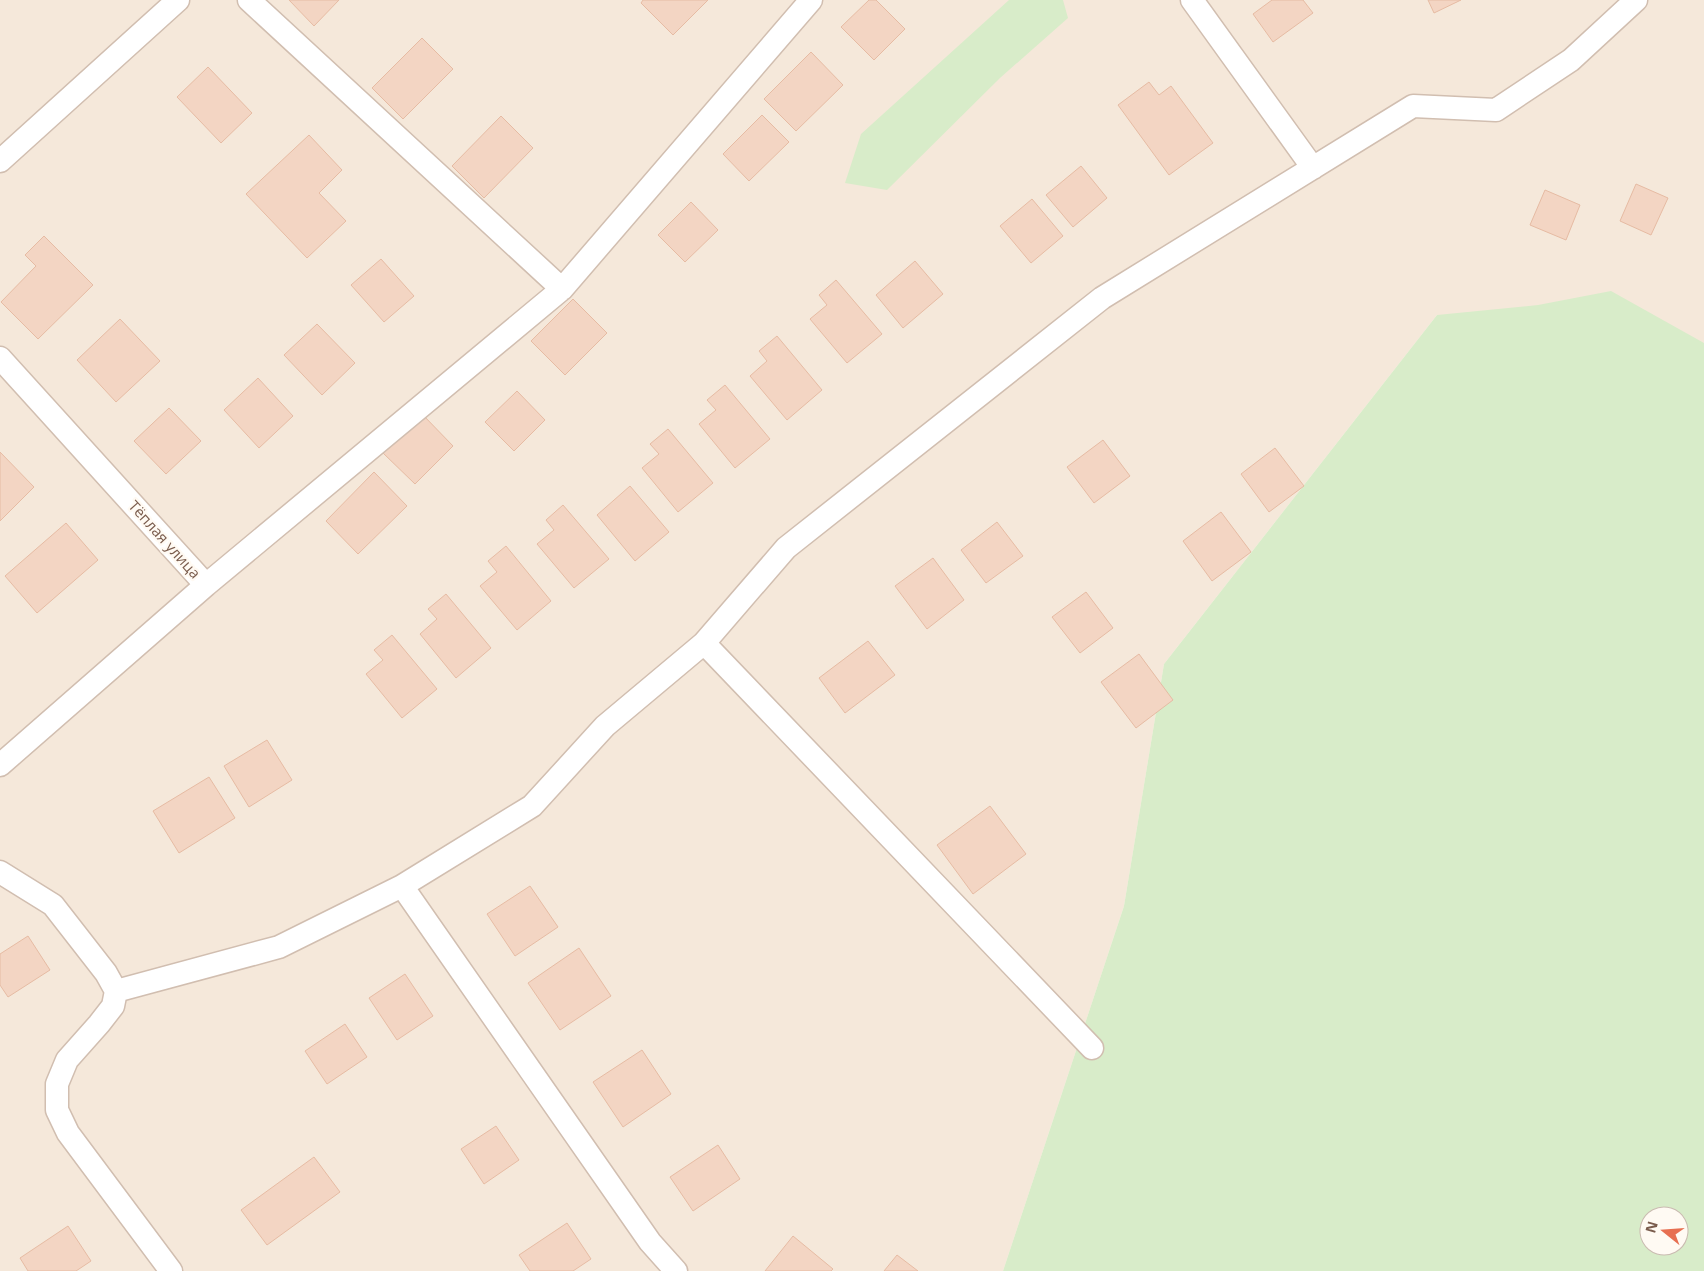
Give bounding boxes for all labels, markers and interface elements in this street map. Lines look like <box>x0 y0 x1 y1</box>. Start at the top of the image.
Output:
street label: Тёплая улица <box>125 496 205 582</box>
north arrow <box>1639 1206 1689 1256</box>
text: N <box>1640 1219 1662 1235</box>

